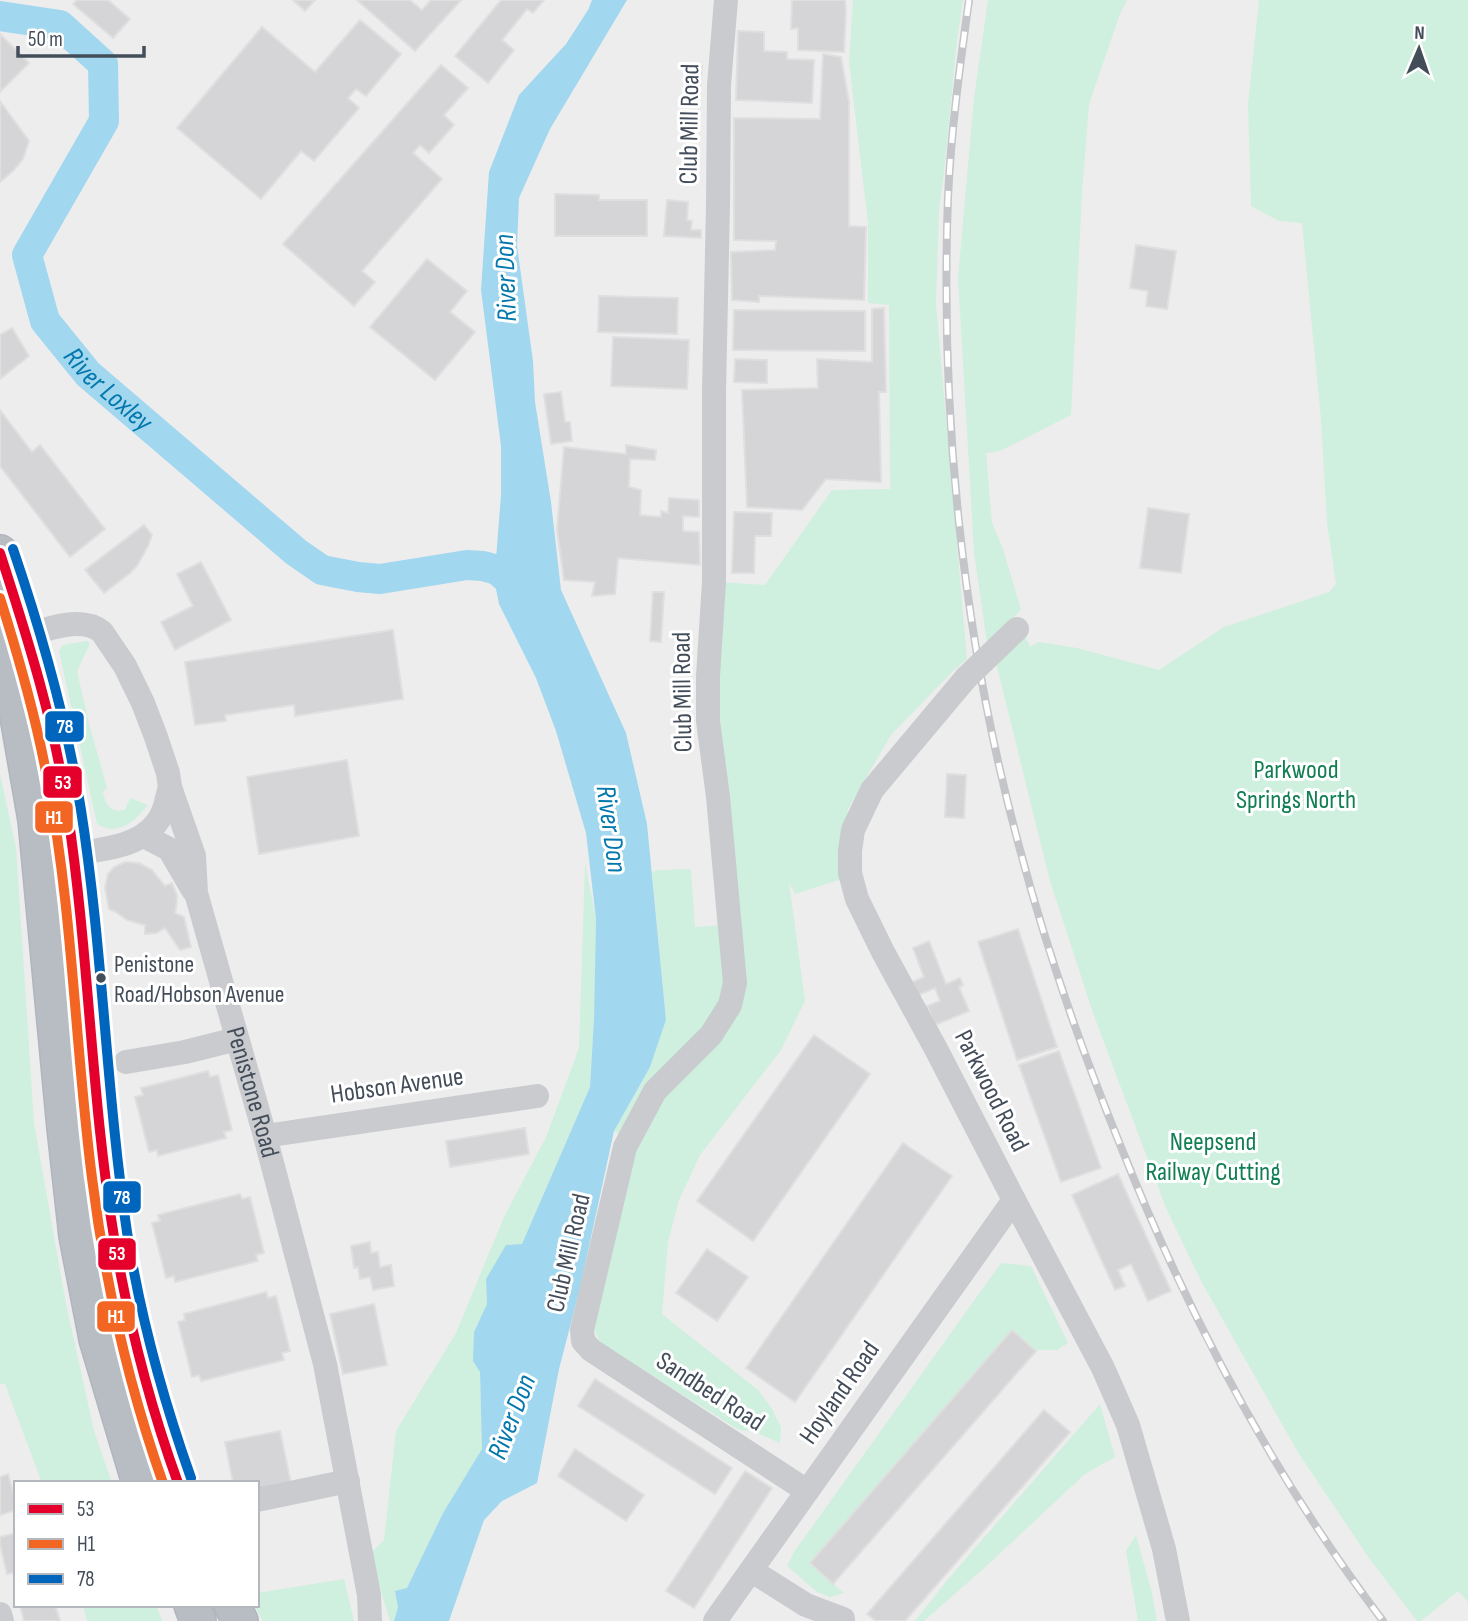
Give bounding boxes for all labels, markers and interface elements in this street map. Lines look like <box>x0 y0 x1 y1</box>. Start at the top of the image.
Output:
scale bar <box>18 14 144 58</box>
north arrow <box>1384 14 1454 84</box>
text: N <box>1414 22 1425 45</box>
text: 50 m <box>28 27 63 52</box>
street label: Club Mill Road <box>673 63 707 185</box>
water label: River Don <box>488 233 524 322</box>
water label: River Loxley <box>57 341 160 439</box>
street label: Club Mill Road <box>666 631 700 753</box>
line badge: 78 <box>44 710 85 743</box>
text: 78 <box>56 716 74 739</box>
park label: Parkwood Springs North <box>1236 755 1356 816</box>
line badge: 53 <box>42 765 83 799</box>
text: 53 <box>55 772 71 795</box>
water label: River Don <box>589 783 633 875</box>
line badge: H1 <box>34 800 74 834</box>
text: H1 <box>45 807 63 830</box>
place label: Penistone Road/Hobson Avenue <box>114 950 284 1009</box>
marker: Penistone Road/Hobson Avenue <box>94 971 108 985</box>
street label: Penistone Road <box>219 1023 285 1161</box>
street label: Parkwood Road <box>947 1025 1035 1157</box>
street label: Hobson Avenue <box>329 1061 465 1111</box>
park label: Neepsend Railway Cutting <box>1145 1127 1281 1188</box>
line badge: 78 <box>102 1180 142 1214</box>
text: 78 <box>113 1187 131 1210</box>
street label: Club Mill Road <box>540 1191 598 1315</box>
line badge: 53 <box>97 1237 137 1271</box>
text: 53 <box>109 1243 125 1266</box>
line badge: H1 <box>96 1300 136 1333</box>
text: H1 <box>107 1306 125 1329</box>
street label: Hoyland Road <box>793 1336 887 1450</box>
street label: Sandbed Road <box>650 1346 770 1438</box>
water label: River Don <box>481 1370 543 1464</box>
legend <box>14 1481 259 1607</box>
text: 53 <box>77 1497 94 1522</box>
text: H1 <box>77 1532 96 1557</box>
text: 78 <box>77 1567 95 1592</box>

